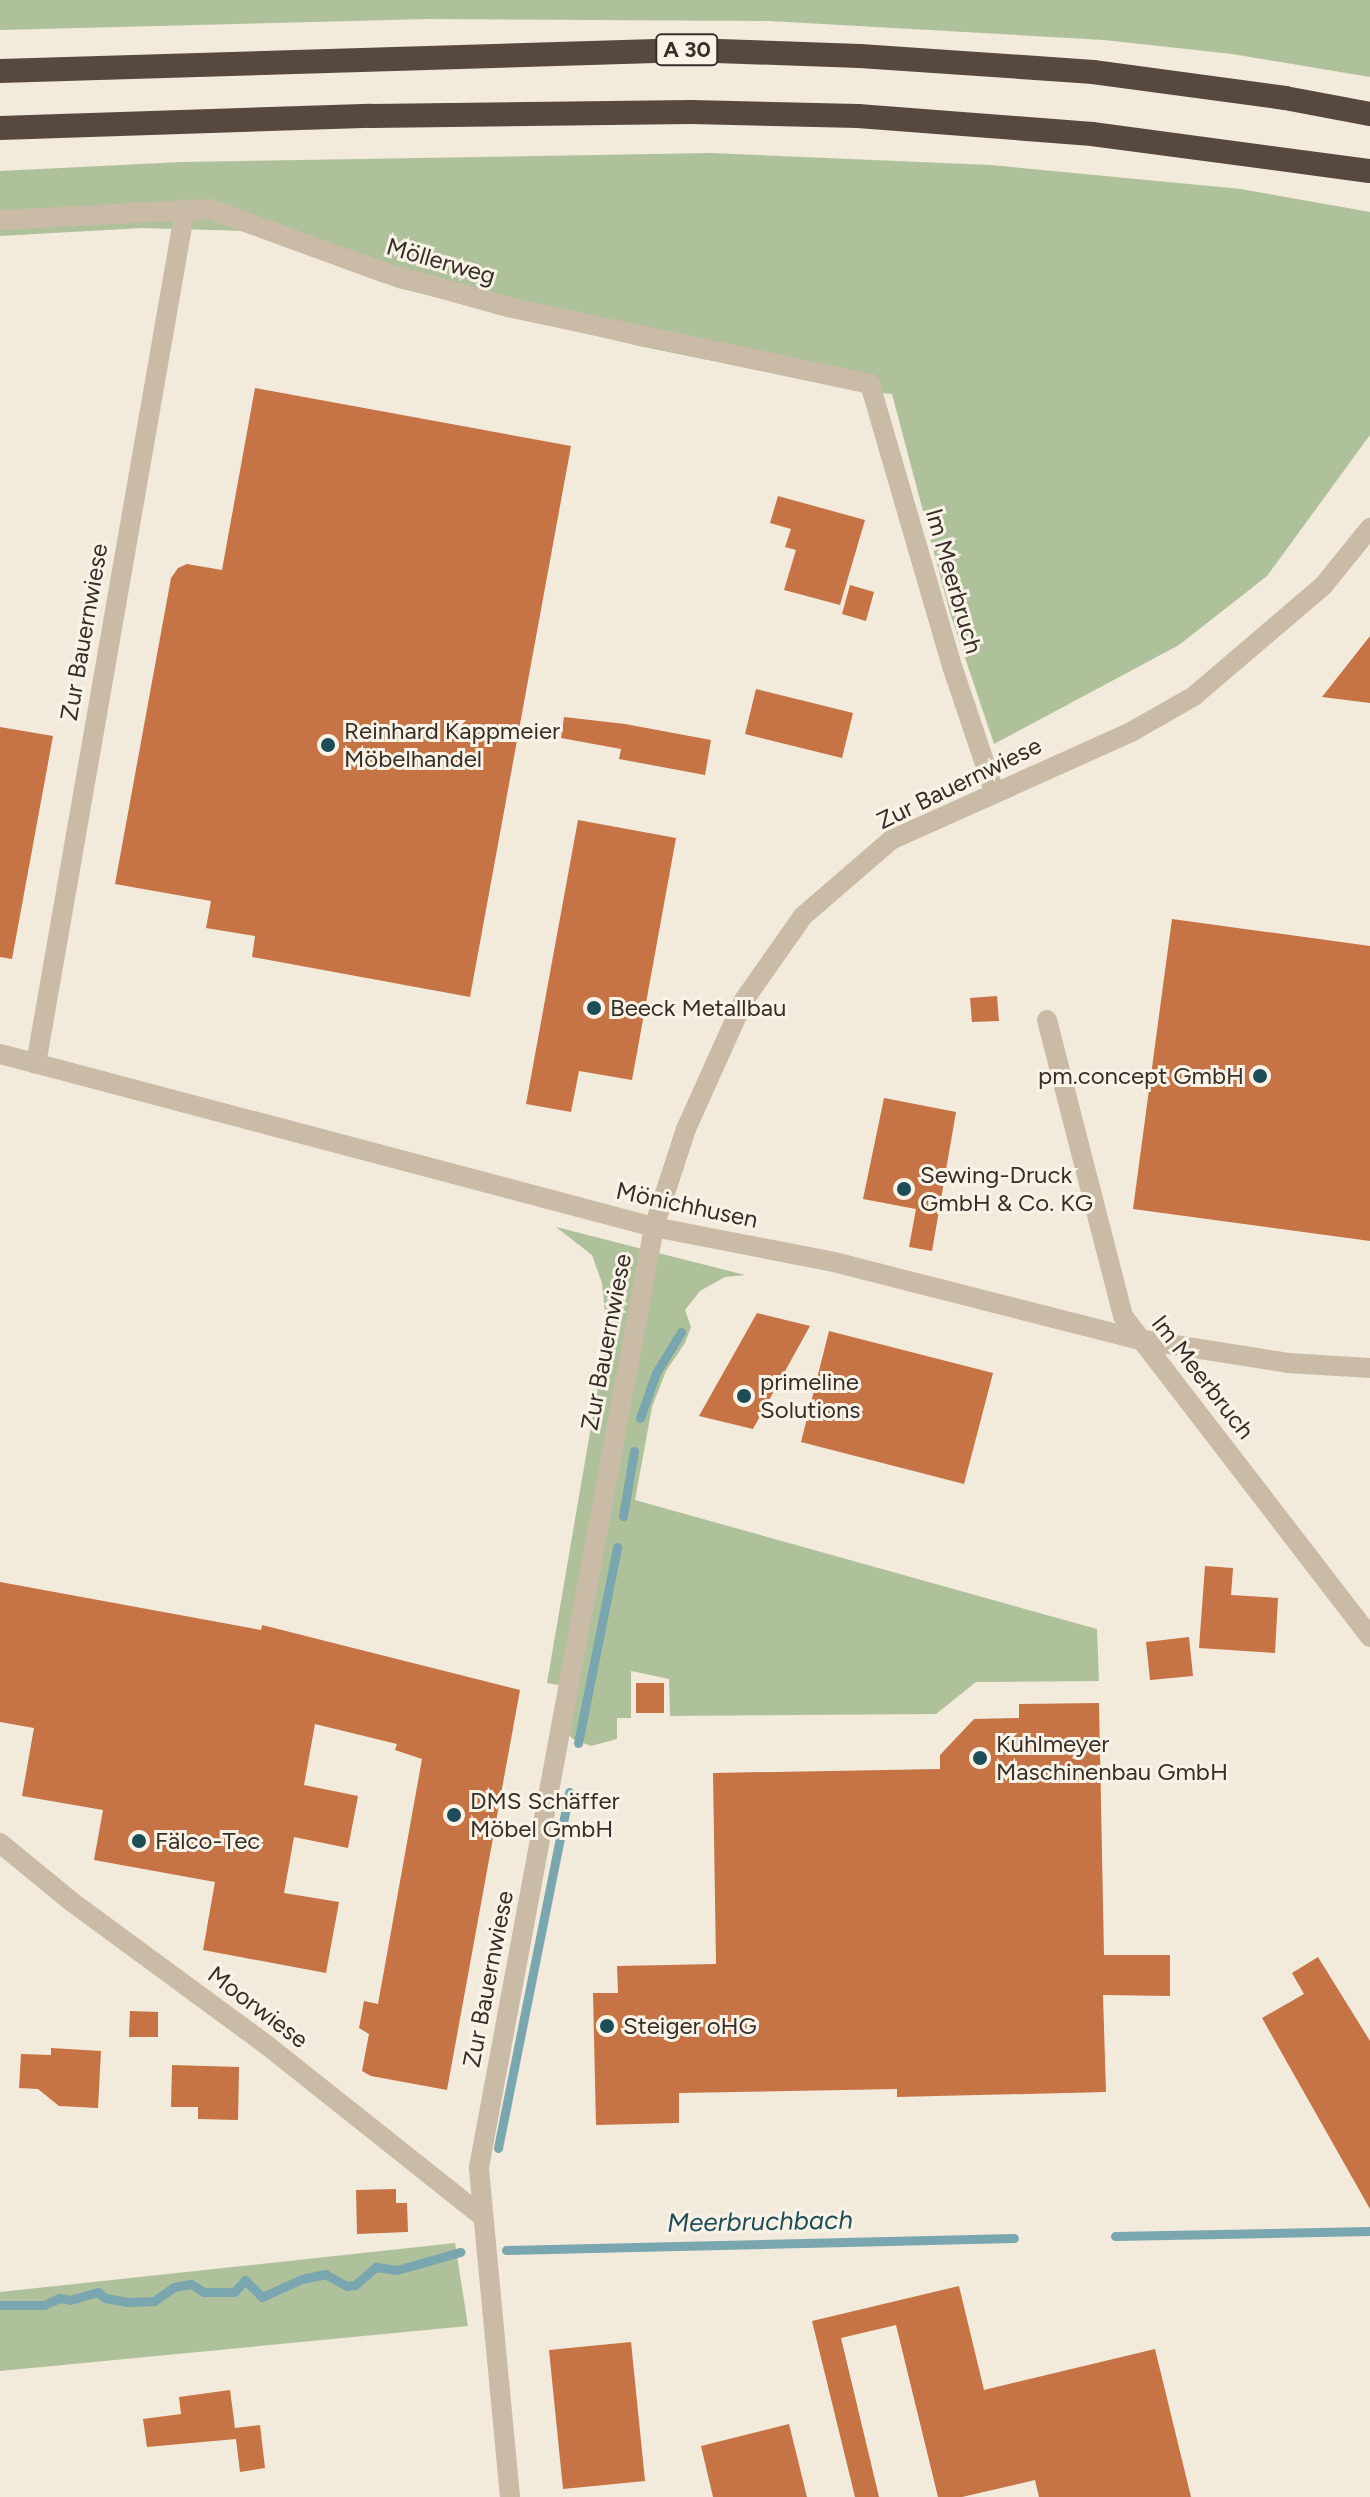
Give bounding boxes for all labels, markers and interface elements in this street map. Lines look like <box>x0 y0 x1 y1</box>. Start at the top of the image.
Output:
road number: A 30 <box>655 32 719 68</box>
street label: Möllerweg <box>383 232 499 290</box>
street label: Im Meerbruch <box>920 505 988 657</box>
street label: Zur Bauernwiese <box>54 541 114 723</box>
place label: Reinhard Kappmeier Möbelhandel <box>344 717 560 773</box>
street label: Zur Bauernwiese <box>872 731 1046 835</box>
marker: Reinhard Kappmeier Möbelhandel <box>319 736 337 754</box>
place label: Beeck Metallbau <box>610 994 786 1022</box>
marker: Beeck Metallbau <box>585 999 603 1017</box>
place label: pm.concept GmbH <box>1038 1062 1244 1090</box>
marker: pm.concept GmbH <box>1251 1067 1269 1085</box>
place label: Sewing-Druck GmbH & Co. KG <box>920 1161 1093 1217</box>
street label: Mönichhusen <box>614 1176 760 1234</box>
marker: Sewing-Druck GmbH & Co. KG <box>895 1180 913 1198</box>
street label: Zur Bauernwiese <box>575 1251 637 1433</box>
street label: Im Meerbruch <box>1146 1309 1260 1445</box>
place label: primeline Solutions <box>760 1368 860 1424</box>
marker: primeline Solutions <box>735 1387 753 1405</box>
place label: Kuhlmeyer Maschinenbau GmbH <box>996 1730 1228 1786</box>
marker: Kuhlmeyer Maschinenbau GmbH <box>971 1749 989 1767</box>
place label: DMS Schäffer Möbel GmbH <box>470 1787 620 1843</box>
marker: DMS Schäffer Möbel GmbH <box>445 1806 463 1824</box>
place label: Fälco-Tec <box>155 1827 260 1855</box>
marker: Fälco-Tec <box>130 1832 148 1850</box>
street label: Zur Bauernwiese <box>457 1888 519 2070</box>
street label: Moorwiese <box>202 1960 314 2054</box>
place label: Steiger oHG <box>623 2012 757 2040</box>
marker: Steiger oHG <box>598 2017 616 2035</box>
water label: Meerbruchbach <box>667 2205 853 2239</box>

